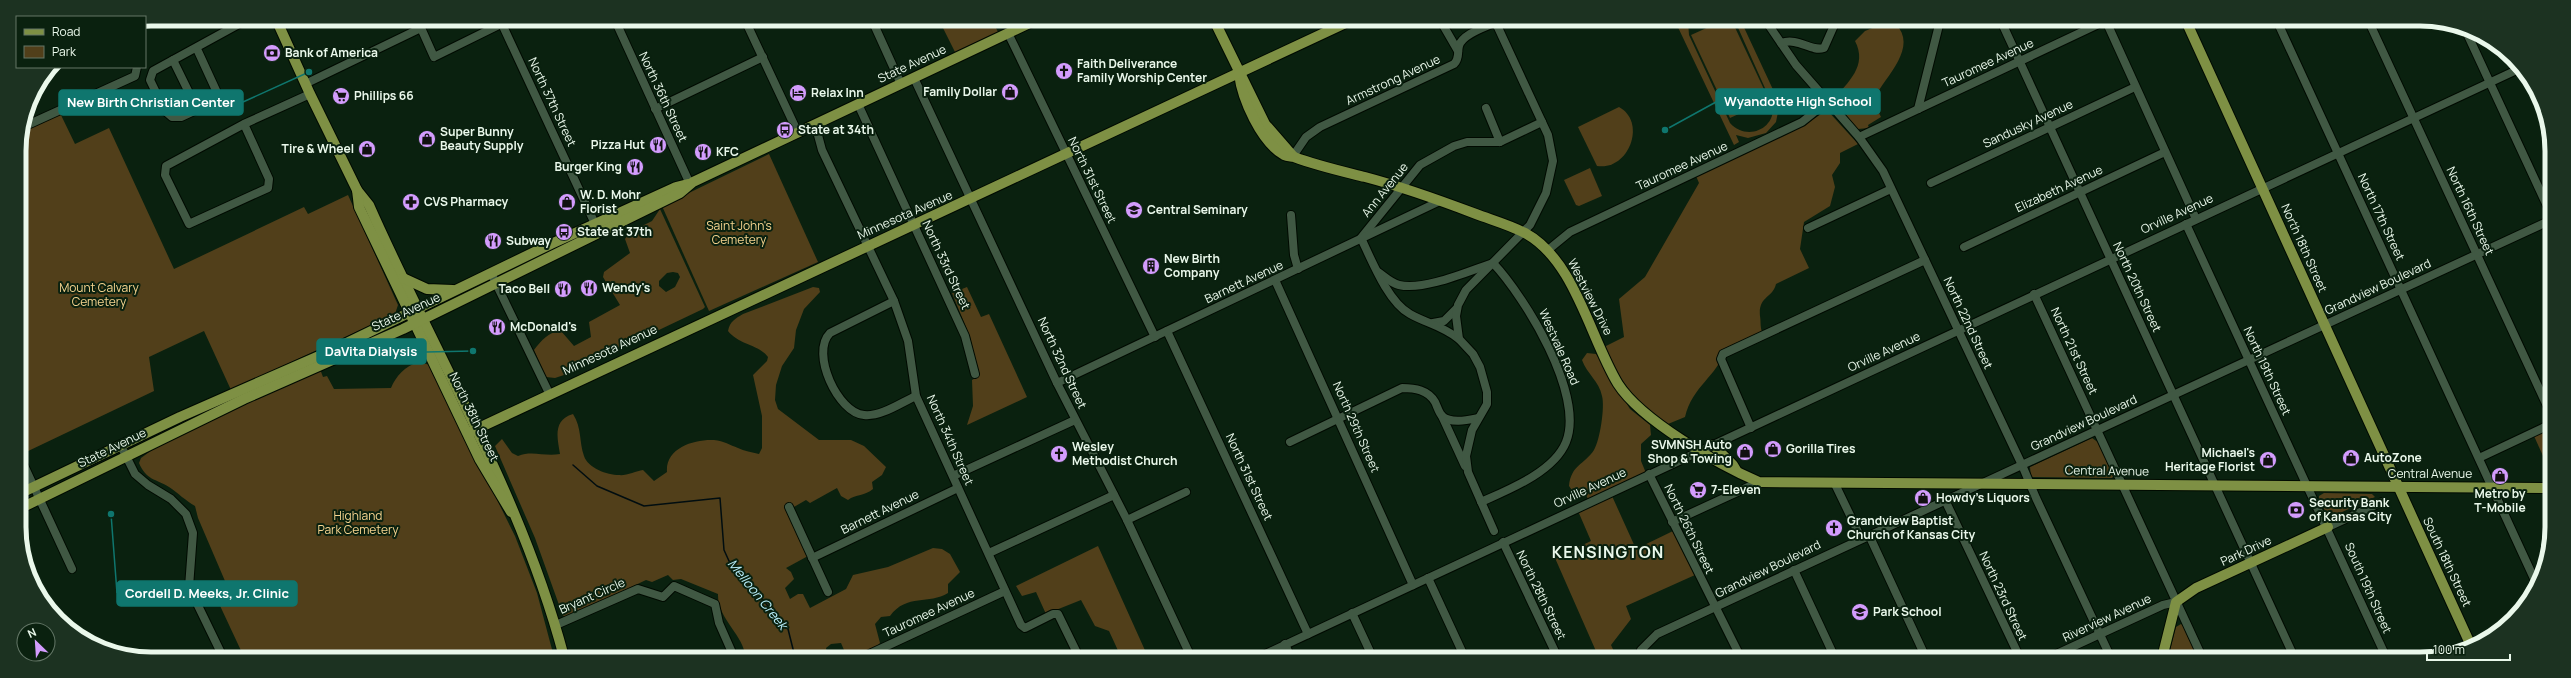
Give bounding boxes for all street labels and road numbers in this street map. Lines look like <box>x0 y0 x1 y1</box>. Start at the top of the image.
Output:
street label: Tauromee Avenue <box>1939 34 2036 91</box>
street label: State Avenue <box>875 40 949 87</box>
street label: North 36th Street <box>635 49 692 145</box>
street label: Armstrong Avenue <box>1343 50 1443 109</box>
street label: North 37th Street <box>524 55 581 149</box>
street label: Sandusky Avenue <box>1980 95 2076 152</box>
street label: North 31st Street <box>1064 134 1121 226</box>
street label: Tauromee Avenue <box>1633 137 1730 194</box>
street label: Ann Avenue <box>1357 159 1412 220</box>
street label: Elizabeth Avenue <box>2012 161 2105 216</box>
street label: North 16th Street <box>2443 164 2498 258</box>
street label: North 17th Street <box>2354 170 2409 263</box>
street label: Minnesota Avenue <box>855 186 955 243</box>
street label: Orville Avenue <box>2138 189 2216 238</box>
street label: North 18th Street <box>2277 201 2332 295</box>
street label: North 33rd Street <box>918 218 975 312</box>
street label: North 20th Street <box>2109 239 2166 335</box>
street label: Grandview Boulevard <box>2322 254 2434 319</box>
street label: Barnett Avenue <box>1202 256 1286 307</box>
street label: Westview Drive <box>1564 256 1617 338</box>
street label: North 22nd Street <box>1940 274 1997 372</box>
street label: State Avenue <box>369 288 443 335</box>
street label: North 21st Street <box>2047 304 2102 397</box>
street label: Westvale Road <box>1535 306 1584 388</box>
street label: North 32nd Street <box>1034 314 1091 412</box>
street label: Minnesota Avenue <box>560 320 660 379</box>
street label: North 19th Street <box>2240 324 2295 418</box>
street label: Orville Avenue <box>1845 327 1923 376</box>
street label: North 38th Street <box>446 369 503 464</box>
street label: North 29th Street <box>1329 379 1384 475</box>
street label: Grandview Boulevard <box>2028 390 2140 455</box>
street label: North 34th Street <box>923 392 978 488</box>
street label: State Avenue <box>75 424 149 471</box>
street label: North 31st Street <box>1222 431 1277 523</box>
street label: Central Avenue <box>2065 461 2149 480</box>
street label: Orville Avenue <box>1551 463 1629 512</box>
street label: Central Avenue <box>2388 465 2472 482</box>
street label: North 26th Street <box>1660 481 1719 577</box>
street label: Barnett Avenue <box>838 485 922 538</box>
street label: South 18th Street <box>2419 514 2476 610</box>
street label: Park Drive <box>2218 531 2274 570</box>
street label: Grandview Boulevard <box>1712 536 1823 602</box>
street label: South 19th Street <box>2341 540 2396 636</box>
street label: North 28th Street <box>1512 547 1571 642</box>
street label: North 23rd Street <box>1975 549 2032 643</box>
street label: Bryant Circle <box>556 573 627 618</box>
street label: Tauromee Avenue <box>880 584 977 641</box>
street label: Riverview Avenue <box>2060 590 2154 646</box>

